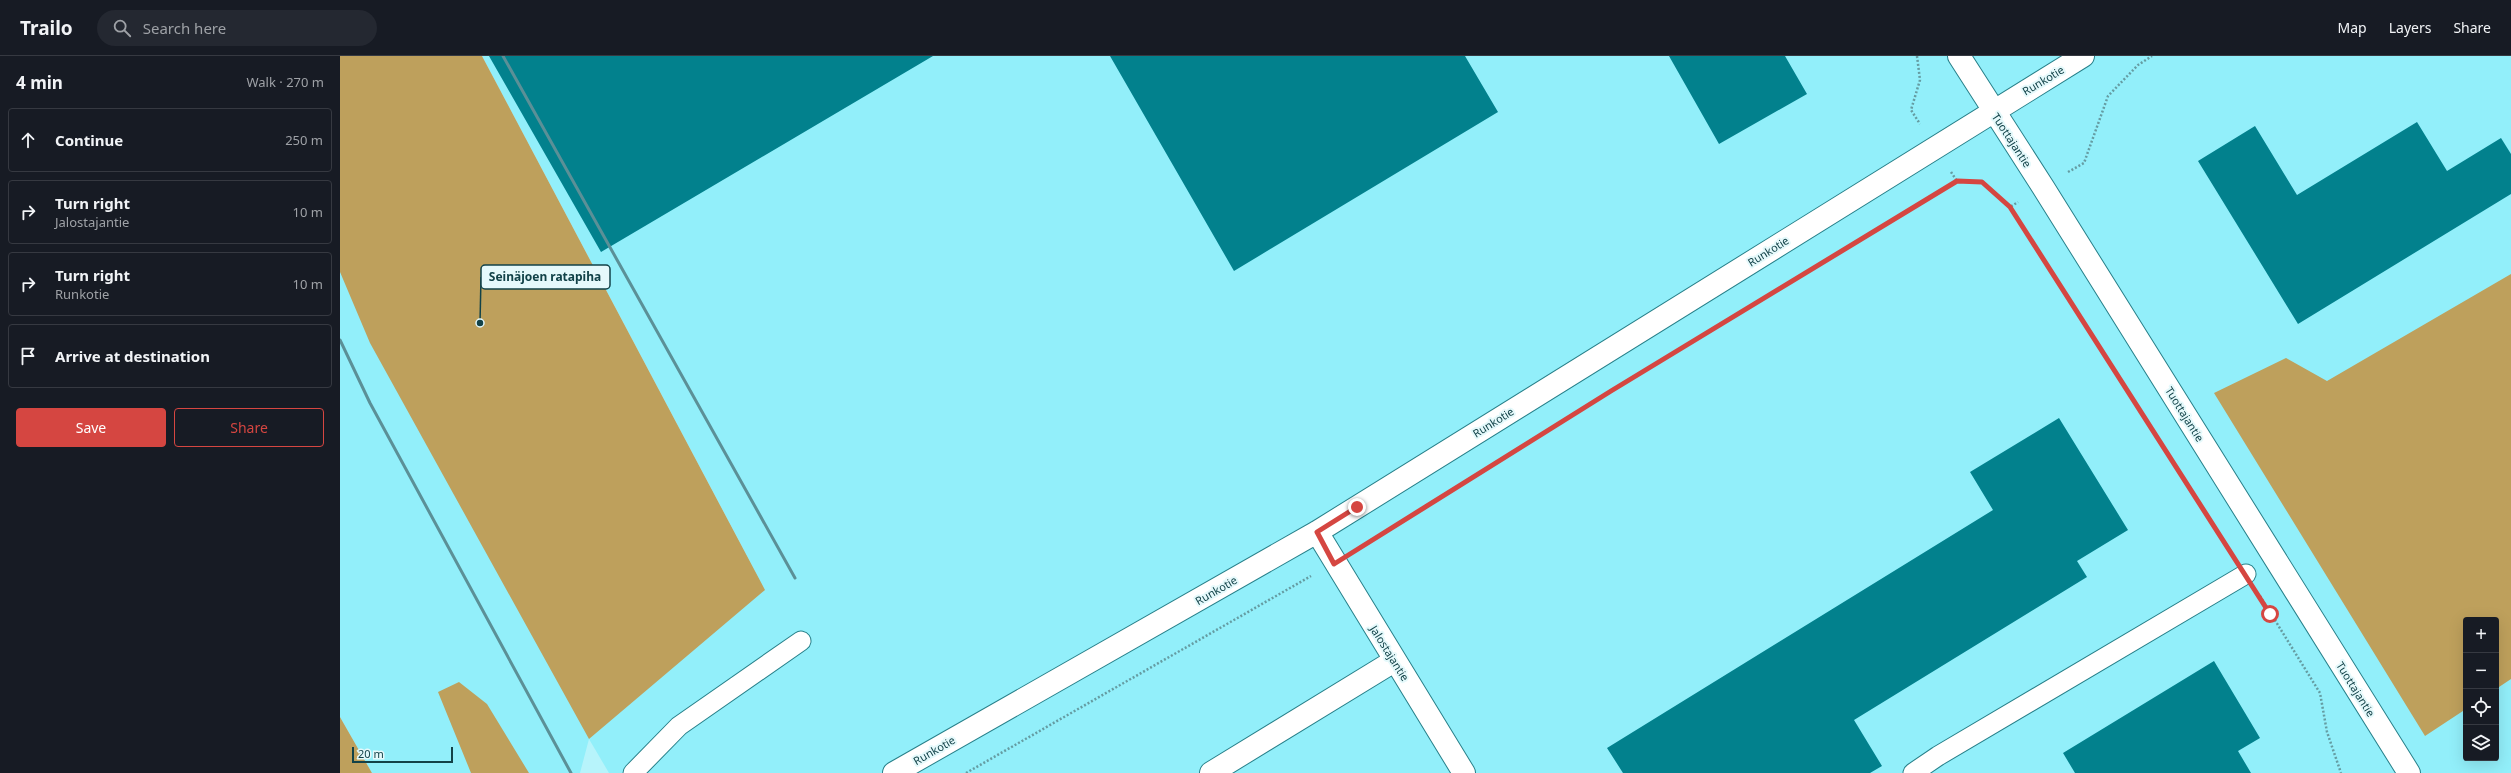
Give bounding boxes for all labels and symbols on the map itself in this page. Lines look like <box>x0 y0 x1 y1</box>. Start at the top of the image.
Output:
street label: Runkotie <box>2019 62 2067 98</box>
street label: Tuottajantie <box>1989 110 2035 170</box>
street label: Runkotie <box>1745 232 1791 270</box>
callout: Seinäjoen ratapiha <box>481 265 610 289</box>
text: Seinäjoen ratapiha <box>489 268 601 285</box>
street label: Tuottajantie <box>2162 384 2208 444</box>
street label: Runkotie <box>1470 403 1516 441</box>
route end <box>1348 498 1366 516</box>
street label: Runkotie <box>1192 572 1240 608</box>
route start <box>2261 605 2279 623</box>
street label: Jalostajantie <box>1366 622 1413 684</box>
street label: Tuottajantie <box>2333 659 2379 719</box>
street label: Runkotie <box>910 732 958 768</box>
scale bar <box>352 745 453 764</box>

